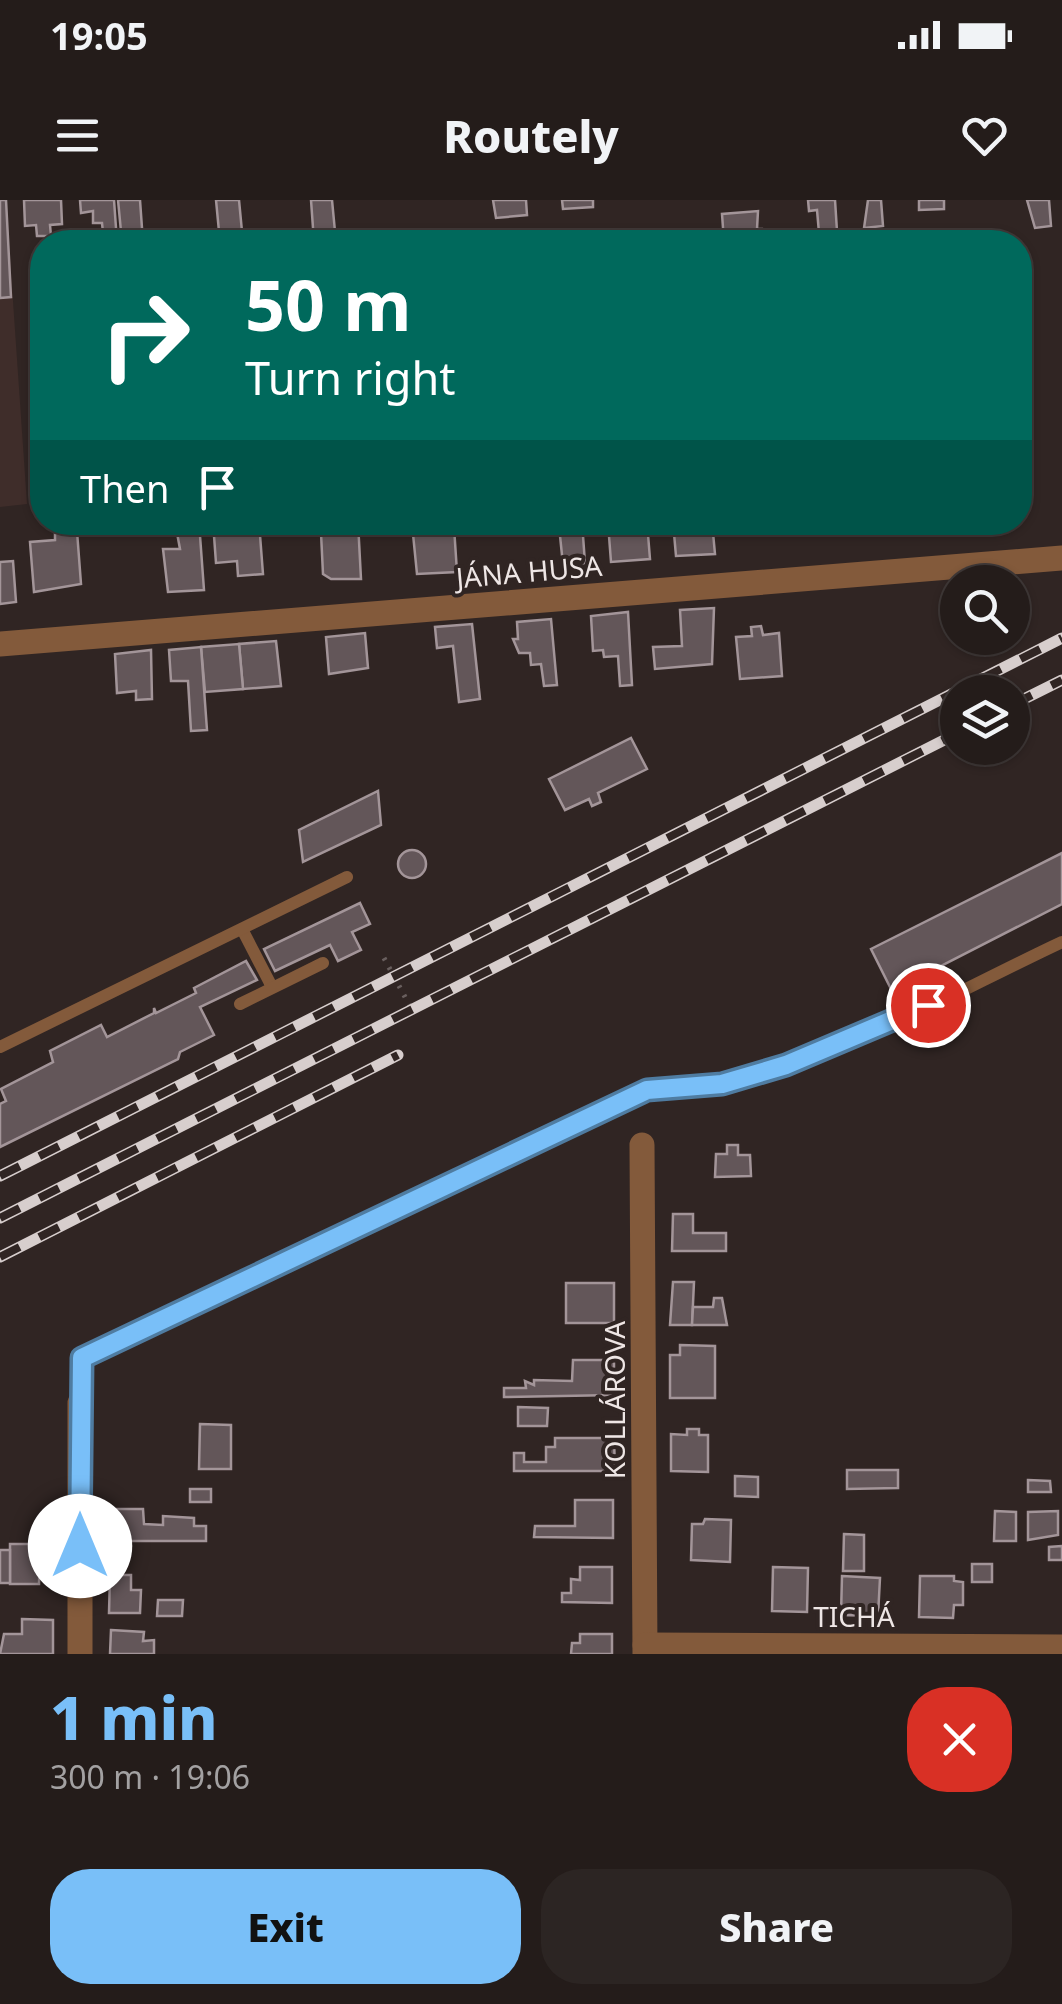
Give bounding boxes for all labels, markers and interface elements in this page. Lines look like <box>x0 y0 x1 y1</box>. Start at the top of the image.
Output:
text: 19:05 <box>50 9 148 61</box>
text: Routely <box>443 105 619 166</box>
icon: menu <box>50 108 105 163</box>
icon: heart <box>957 108 1012 163</box>
text: 50 m <box>245 256 412 352</box>
icon: right <box>80 270 210 400</box>
text: Turn right <box>245 347 456 408</box>
icon: arrive <box>190 460 245 515</box>
text: Then <box>80 462 170 514</box>
street label: JÁNA HUSA <box>451 546 604 597</box>
map controls <box>940 565 1030 765</box>
button: search <box>940 565 1030 655</box>
button: layers <box>940 675 1030 765</box>
pin <box>886 963 971 1048</box>
icon: arrive <box>901 978 956 1033</box>
street label: KOLLÁROVA <box>595 1321 633 1479</box>
position arrow <box>28 1494 132 1598</box>
street label: TICHÁ <box>813 1597 895 1635</box>
text: 1 min <box>50 1676 218 1758</box>
button: close <box>907 1687 1012 1792</box>
text: 300 m · 19:06 <box>50 1755 250 1798</box>
button: Exit <box>50 1869 521 1984</box>
button: Share <box>541 1869 1012 1984</box>

